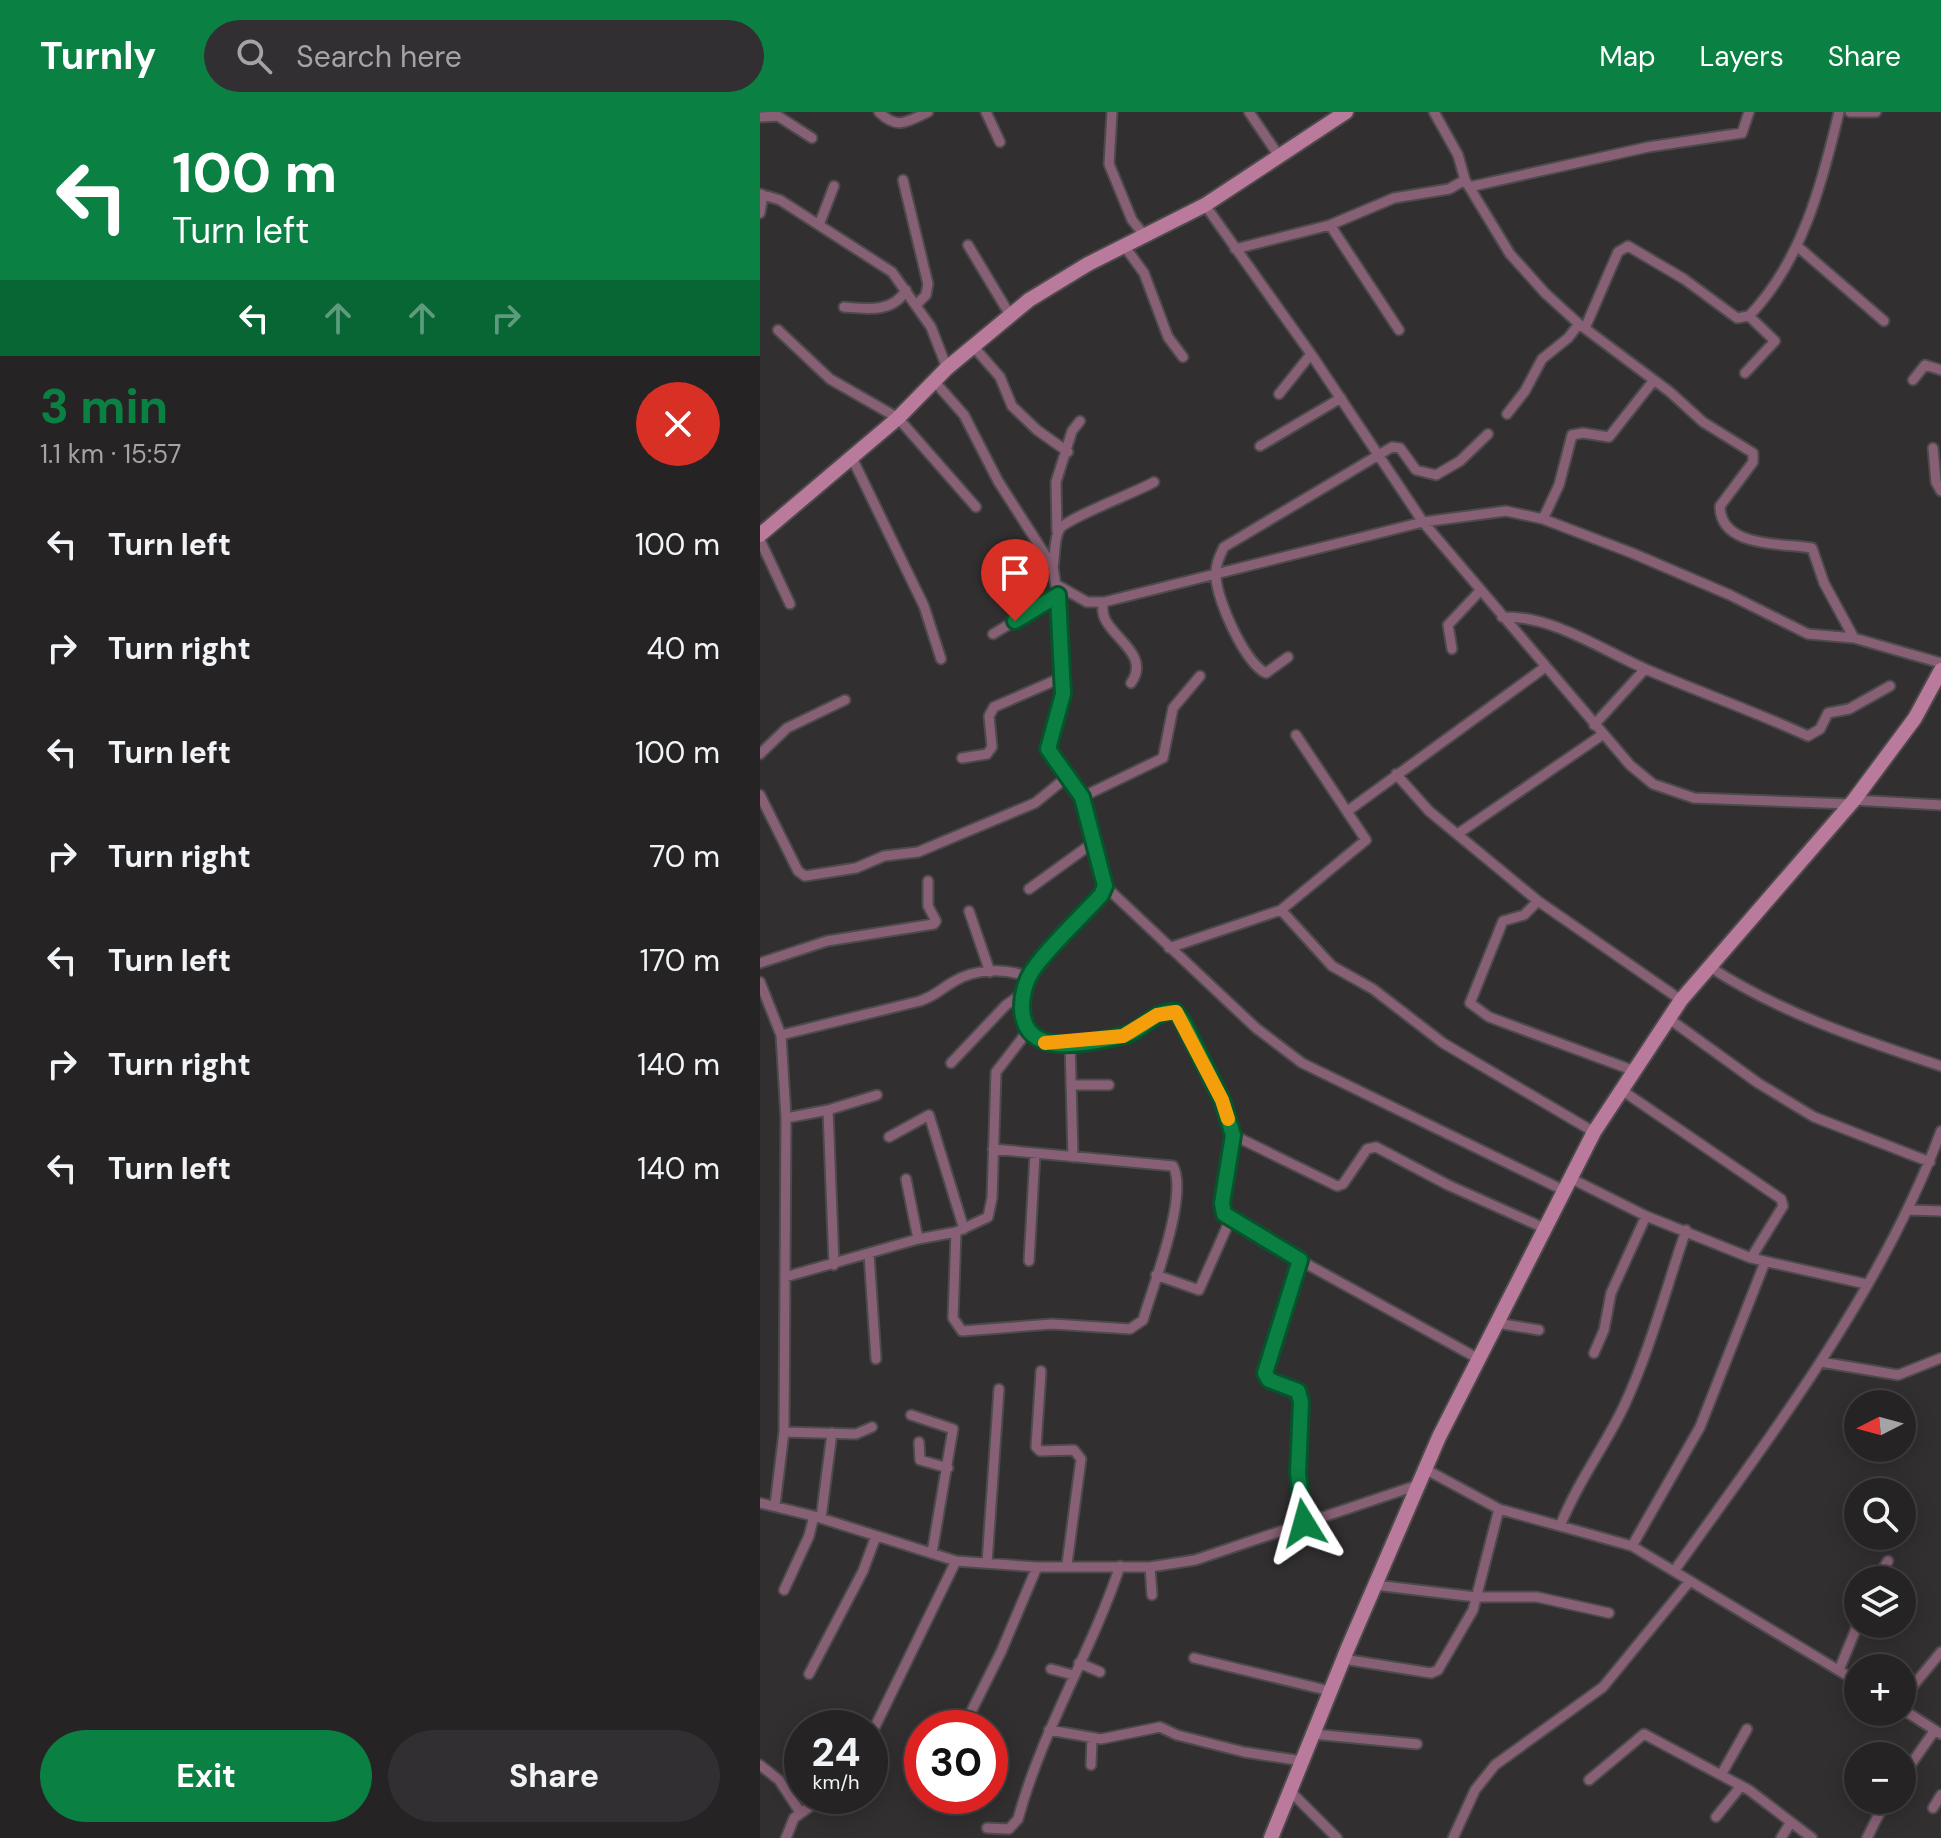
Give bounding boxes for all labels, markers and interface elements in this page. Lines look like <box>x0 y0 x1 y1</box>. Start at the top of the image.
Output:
search box <box>204 20 764 92</box>
text: Turnly <box>40 31 156 81</box>
icon: search <box>232 34 276 78</box>
text: Search here <box>296 37 462 76</box>
text: Map <box>1599 38 1656 75</box>
text: Layers <box>1700 38 1784 75</box>
text: Share <box>1828 38 1901 75</box>
text: 100 m <box>172 136 337 209</box>
icon: left <box>40 144 144 248</box>
text: Turn left <box>172 207 309 254</box>
icon: left <box>232 296 276 340</box>
icon: ahead <box>316 296 360 340</box>
icon: ahead <box>400 296 444 340</box>
icon: right <box>484 296 528 340</box>
text: 3 min <box>40 375 168 438</box>
button: close <box>636 382 720 466</box>
text: 1.1 km · 15:57 <box>40 437 181 471</box>
icon: left <box>40 522 84 566</box>
text: Turn left <box>108 525 231 564</box>
text: 100 m <box>635 525 720 564</box>
pin <box>981 539 1049 621</box>
icon: arrive <box>993 551 1037 595</box>
icon: right <box>40 626 84 670</box>
text: Turn right <box>108 629 251 668</box>
text: 40 m <box>647 629 720 668</box>
icon: left <box>40 730 84 774</box>
text: Turn left <box>108 733 231 772</box>
text: 100 m <box>635 733 720 772</box>
icon: right <box>40 834 84 878</box>
text: Turn right <box>108 837 251 876</box>
text: 70 m <box>649 837 720 876</box>
icon: left <box>40 938 84 982</box>
text: Turn left <box>108 941 231 980</box>
text: 170 m <box>640 941 720 980</box>
icon: right <box>40 1042 84 1086</box>
text: Turn right <box>108 1045 251 1084</box>
text: 140 m <box>637 1045 720 1084</box>
icon: left <box>40 1146 84 1190</box>
text: Turn left <box>108 1149 231 1188</box>
text: 140 m <box>637 1149 720 1188</box>
north arrow <box>1844 1390 1916 1462</box>
map controls <box>1844 1390 1916 1814</box>
button: search <box>1844 1478 1916 1550</box>
position arrow <box>1262 1481 1346 1565</box>
button: layers <box>1844 1566 1916 1638</box>
button: + <box>1844 1654 1916 1726</box>
speed limit sign: 30 <box>904 1710 1008 1814</box>
text: 24 <box>812 1726 860 1778</box>
button: Exit <box>40 1730 372 1822</box>
button: Share <box>388 1730 720 1822</box>
button: − <box>1844 1742 1916 1814</box>
text: km/h <box>812 1769 860 1795</box>

